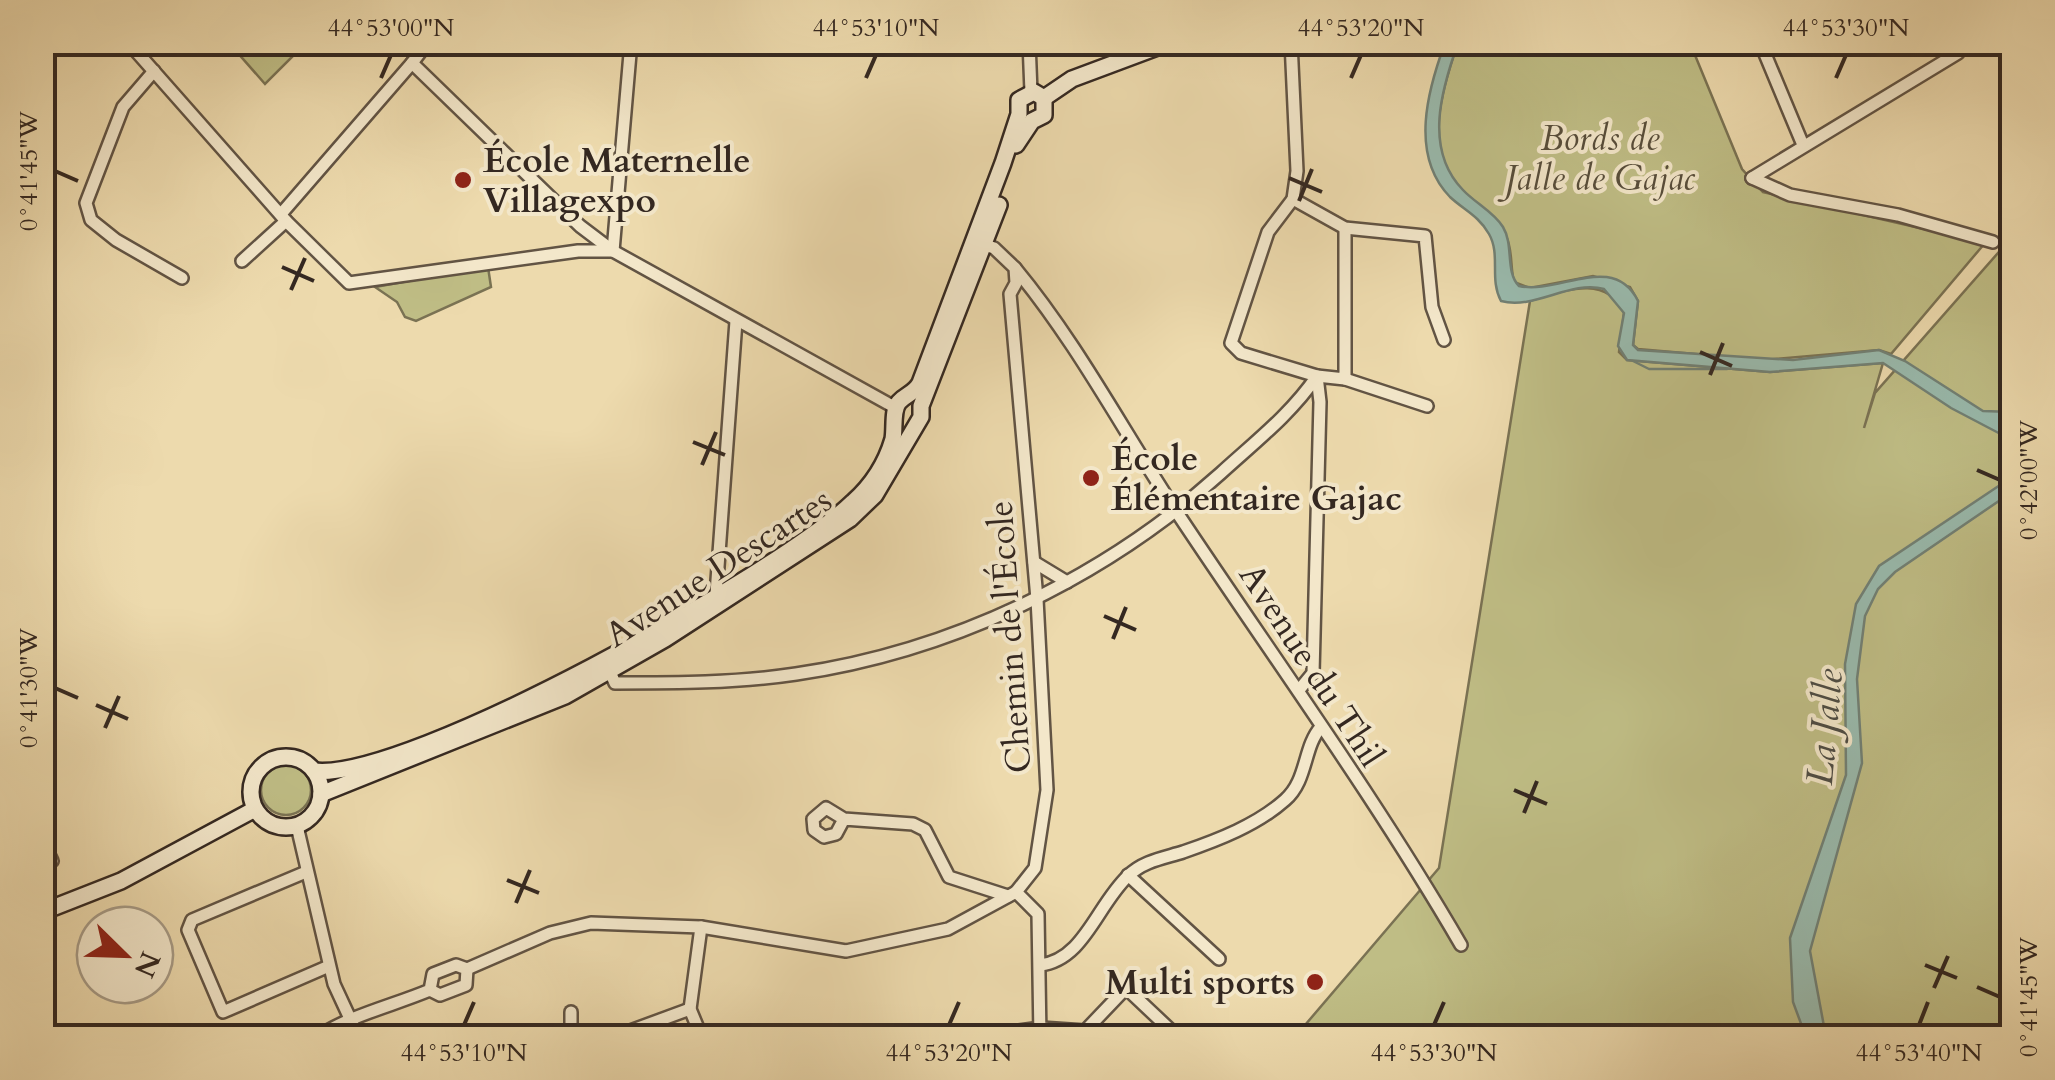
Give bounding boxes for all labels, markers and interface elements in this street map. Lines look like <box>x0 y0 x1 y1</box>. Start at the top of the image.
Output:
text: 44°53'00"N <box>328 11 454 45</box>
text: 44°53'10"N <box>813 11 939 45</box>
text: 44°53'20"N <box>1298 11 1424 45</box>
text: 44°53'30"N <box>1783 11 1909 45</box>
text: 0°41'45"W <box>12 110 46 231</box>
park label: Bords de Jalle de Gajac <box>1497 115 1696 203</box>
place label: École Maternelle Villagexpo <box>483 137 751 225</box>
marker: École Maternelle Villagexpo <box>452 169 474 191</box>
text: 0°42'00"W <box>2012 419 2046 540</box>
place label: École Élémentaire Gajac <box>1111 435 1402 523</box>
marker: École Élémentaire Gajac <box>1080 467 1102 489</box>
street label: Avenue Descartes <box>596 477 841 659</box>
street label: Chemin de l'École <box>977 499 1043 775</box>
street label: Avenue du Thil <box>1227 554 1395 777</box>
text: 0°41'30"W <box>12 627 46 748</box>
water label: La Jalle <box>1794 666 1856 787</box>
north arrow <box>75 905 175 1005</box>
text: 0°41'45"W <box>2012 936 2046 1057</box>
text: N <box>125 946 169 983</box>
place label: Multi sports <box>1105 959 1295 1007</box>
marker: Multi sports <box>1304 971 1326 993</box>
text: 44°53'10"N <box>401 1036 527 1070</box>
text: 44°53'20"N <box>886 1036 1012 1070</box>
text: 44°53'30"N <box>1371 1036 1497 1070</box>
text: 44°53'40"N <box>1856 1036 1982 1070</box>

